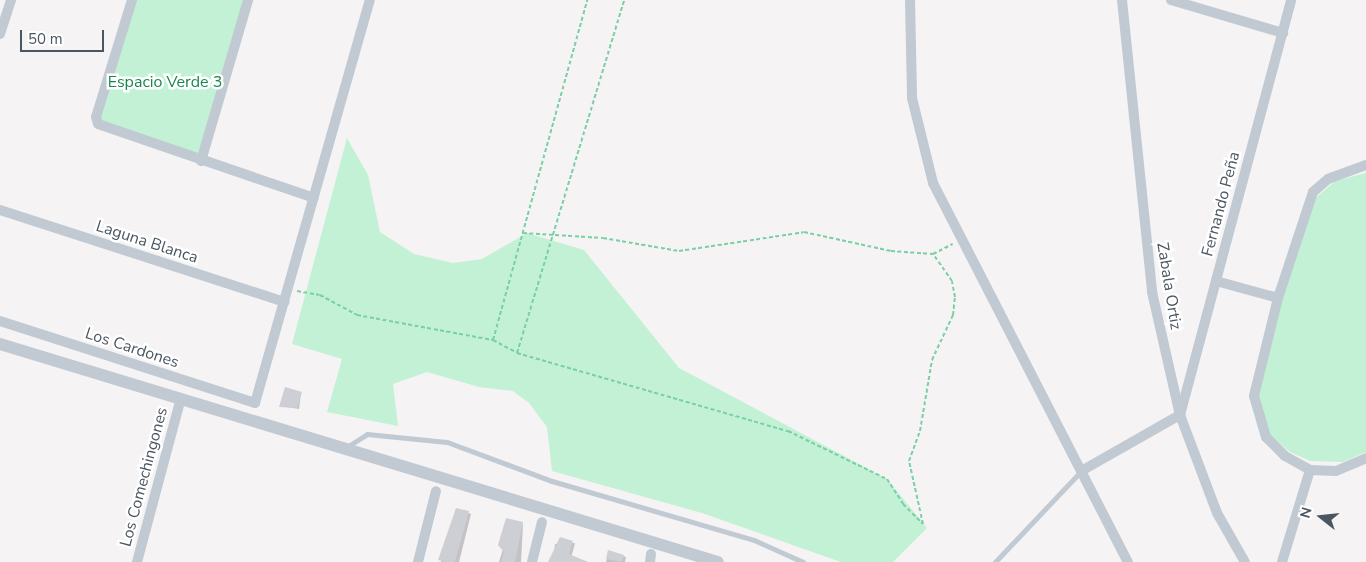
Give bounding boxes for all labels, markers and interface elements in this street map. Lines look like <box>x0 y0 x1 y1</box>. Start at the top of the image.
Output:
scale bar <box>22 20 106 52</box>
text: 50 m <box>28 29 63 49</box>
park label: Espacio Verde 3 <box>108 72 222 92</box>
street label: Fernando Peña <box>1198 150 1244 258</box>
street label: Laguna Blanca <box>94 216 200 268</box>
street label: Zabala Ortiz <box>1153 241 1185 331</box>
street label: Los Cardones <box>83 324 181 372</box>
street label: Los Comechingones <box>116 405 172 549</box>
north arrow <box>1296 492 1346 542</box>
text: N <box>1296 505 1317 520</box>

